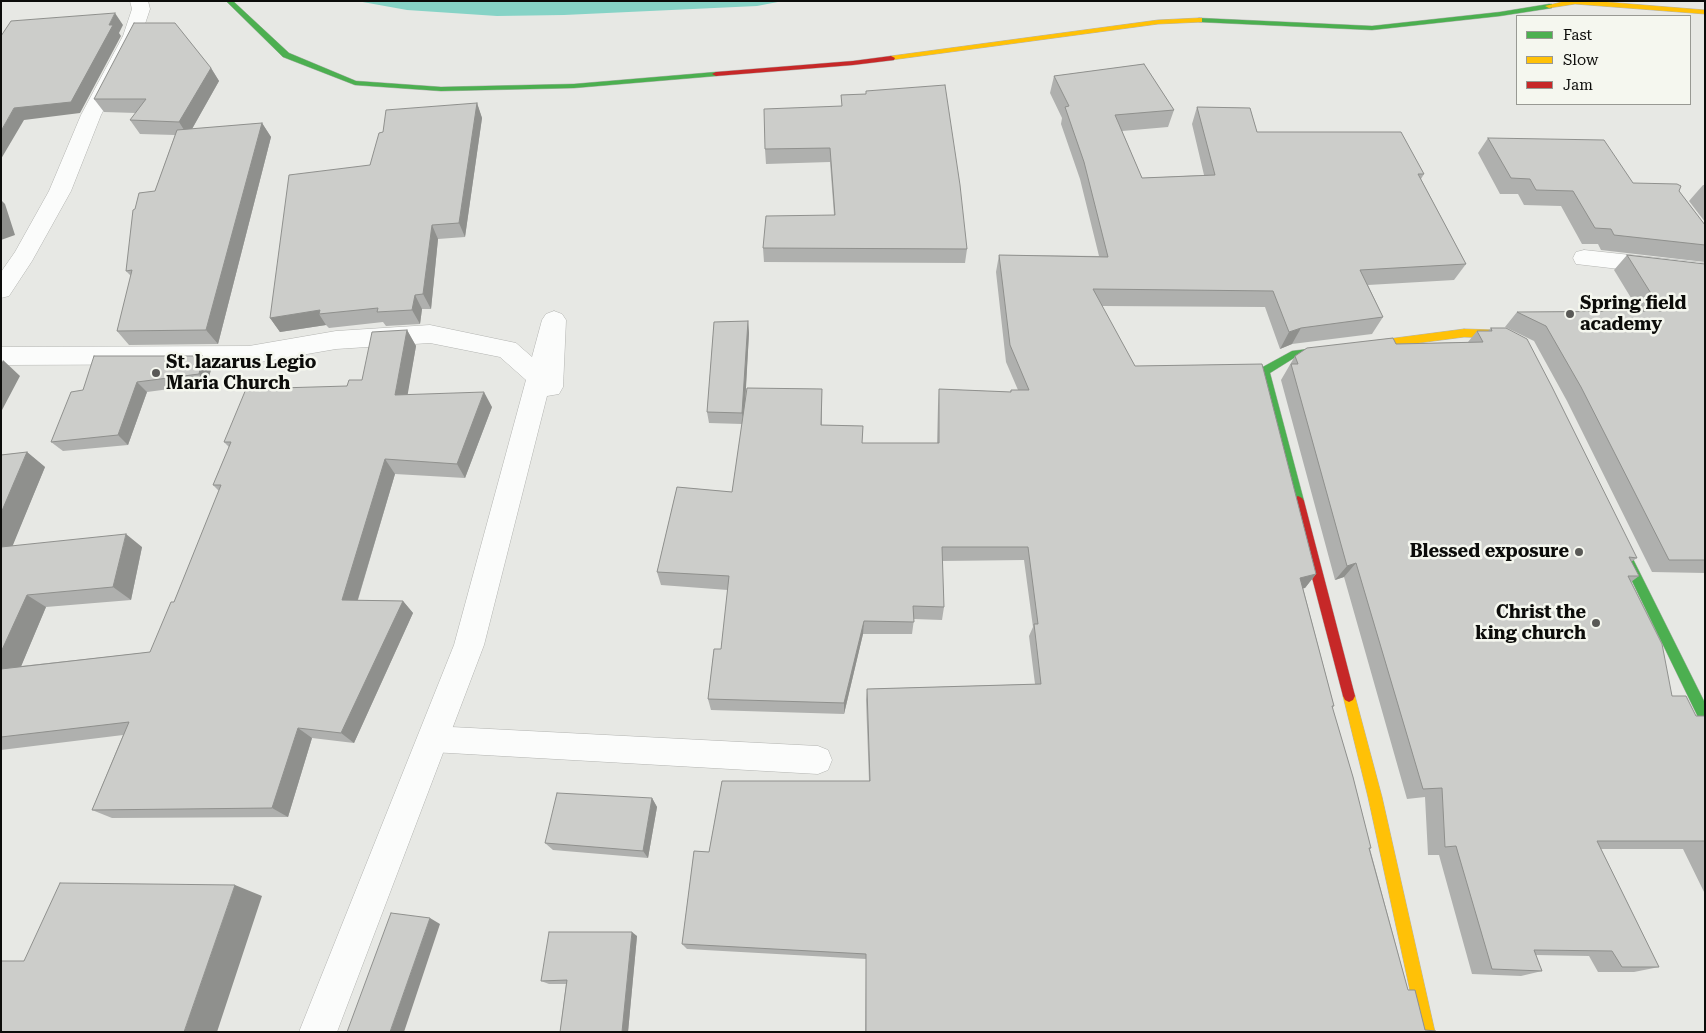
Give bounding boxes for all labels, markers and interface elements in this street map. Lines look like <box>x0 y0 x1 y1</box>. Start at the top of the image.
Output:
legend <box>1516 15 1691 105</box>
text: Fast <box>1563 26 1592 44</box>
text: Slow <box>1563 51 1598 69</box>
text: Jam <box>1563 76 1593 94</box>
place label: Spring field academy <box>1580 293 1686 336</box>
marker: Spring field academy <box>1564 308 1576 320</box>
place label: St. lazarus Legio Maria Church <box>166 352 316 394</box>
marker: St. lazarus Legio Maria Church <box>150 367 162 379</box>
place label: Blessed exposure <box>1410 541 1569 563</box>
marker: Blessed exposure <box>1573 546 1585 558</box>
place label: Christ the king church <box>1475 602 1586 644</box>
marker: Christ the king church <box>1590 617 1602 629</box>

